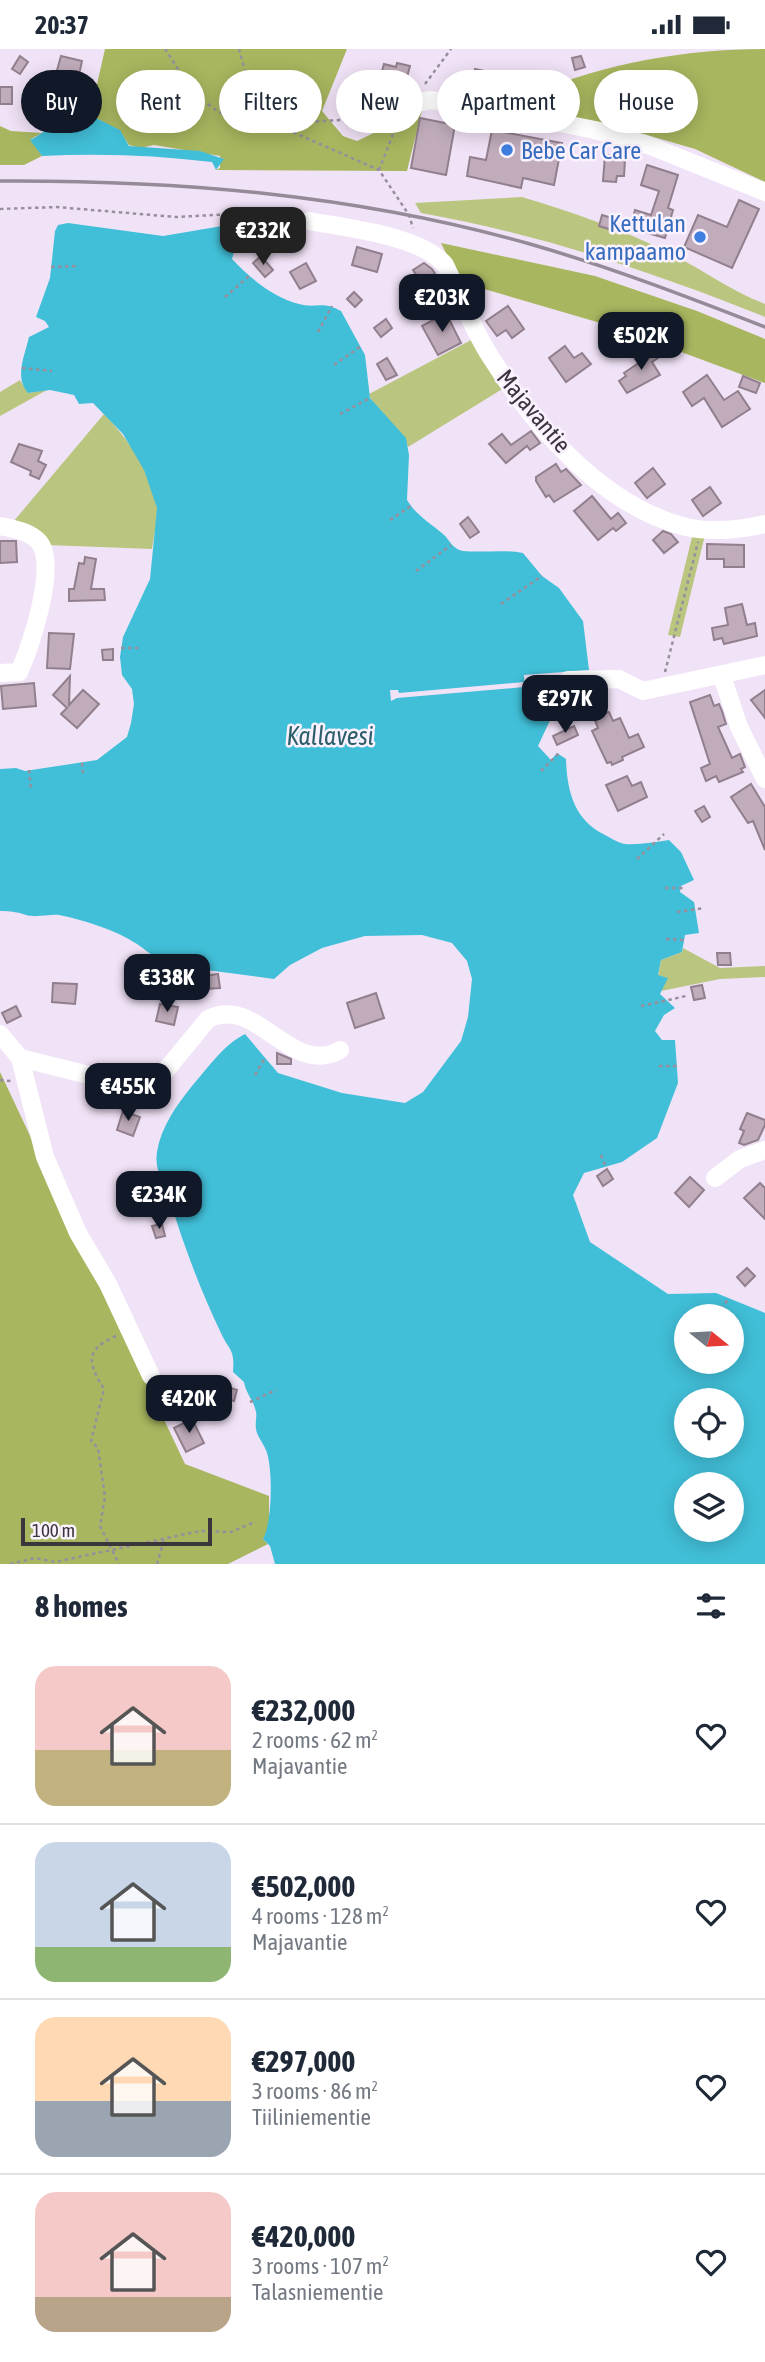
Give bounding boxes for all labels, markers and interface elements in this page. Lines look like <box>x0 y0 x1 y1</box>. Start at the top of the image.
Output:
text: 20:37 <box>35 10 89 40</box>
chip: Buy <box>21 70 102 133</box>
chip: Rent <box>116 70 205 133</box>
chip: Filters <box>219 70 322 133</box>
chip: New <box>336 70 423 133</box>
chip: Apartment <box>437 70 580 133</box>
chip: House <box>594 70 698 133</box>
place label: Bebe Car Care <box>521 137 641 164</box>
marker: Bebe Car Care <box>499 142 515 158</box>
pin: €232K <box>214 207 312 267</box>
place label: Kettulan kampaamo <box>585 210 686 265</box>
text: €232K <box>236 217 290 243</box>
marker: Kettulan kampaamo <box>692 229 708 245</box>
pin: €203K <box>393 275 491 334</box>
text: €203K <box>415 284 469 310</box>
pin: €502K <box>592 313 690 372</box>
text: €502K <box>614 322 668 348</box>
street label: Majavantie <box>492 364 576 458</box>
pin: €297K <box>516 675 614 735</box>
text: €297K <box>538 685 592 711</box>
water label: Kallavesi <box>286 721 374 751</box>
pin: €338K <box>118 955 216 1014</box>
text: €338K <box>140 964 194 990</box>
pin: €455K <box>79 1063 177 1123</box>
text: €455K <box>101 1073 155 1099</box>
pin: €234K <box>110 1171 208 1231</box>
text: €234K <box>132 1181 186 1207</box>
north arrow <box>674 1304 744 1374</box>
map controls <box>674 1304 744 1542</box>
pin: €420K <box>140 1375 238 1435</box>
text: €420K <box>162 1385 216 1411</box>
button: locate <box>674 1388 744 1458</box>
button: layers <box>674 1472 744 1542</box>
scale bar <box>21 1515 212 1547</box>
text: 100 m <box>32 1519 75 1541</box>
icon: filters <box>692 1587 730 1625</box>
text: 8 homes <box>35 1589 128 1623</box>
text: €232,000 <box>252 1693 355 1727</box>
icon: home <box>91 1694 175 1778</box>
icon: heart <box>692 1717 730 1755</box>
text: 2 rooms · 62 m² <box>252 1727 378 1753</box>
text: Majavantie <box>252 1753 348 1779</box>
text: €502,000 <box>252 1869 355 1903</box>
icon: home <box>91 1870 175 1954</box>
icon: heart <box>692 1893 730 1931</box>
text: 4 rooms · 128 m² <box>252 1903 389 1929</box>
text: Majavantie <box>252 1929 348 1955</box>
text: €297,000 <box>252 2044 355 2078</box>
icon: home <box>91 2045 175 2129</box>
icon: heart <box>692 2068 730 2106</box>
text: 3 rooms · 86 m² <box>252 2078 378 2104</box>
text: Tiiliniementie <box>252 2104 371 2130</box>
text: €420,000 <box>252 2219 355 2253</box>
icon: home <box>91 2220 175 2304</box>
icon: heart <box>692 2243 730 2281</box>
text: 3 rooms · 107 m² <box>252 2253 389 2279</box>
text: Talasniementie <box>252 2279 384 2305</box>

